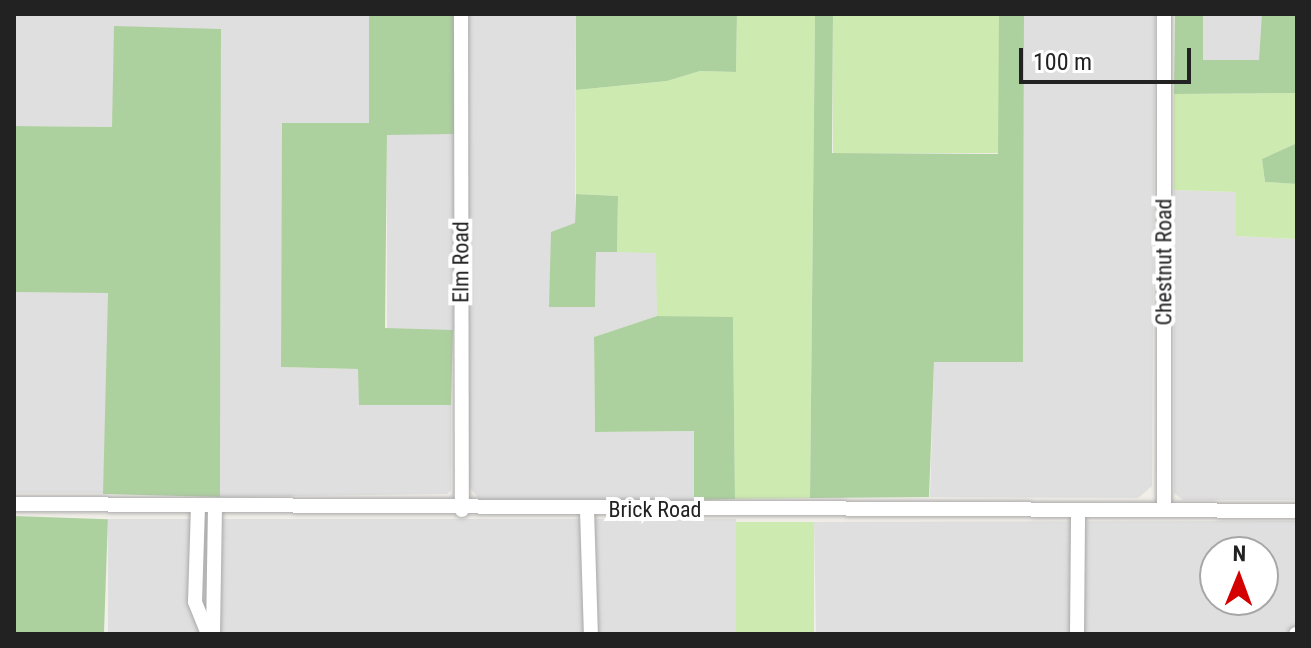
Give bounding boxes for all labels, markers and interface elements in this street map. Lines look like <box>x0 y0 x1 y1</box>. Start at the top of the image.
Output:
scale bar <box>1023 32 1195 82</box>
text: 100 m <box>1033 48 1092 76</box>
street label: Chestnut Road <box>1151 199 1177 325</box>
street label: Elm Road <box>448 221 474 303</box>
street label: Brick Road <box>608 497 702 523</box>
north arrow <box>1199 536 1279 616</box>
text: N <box>1232 541 1246 566</box>

